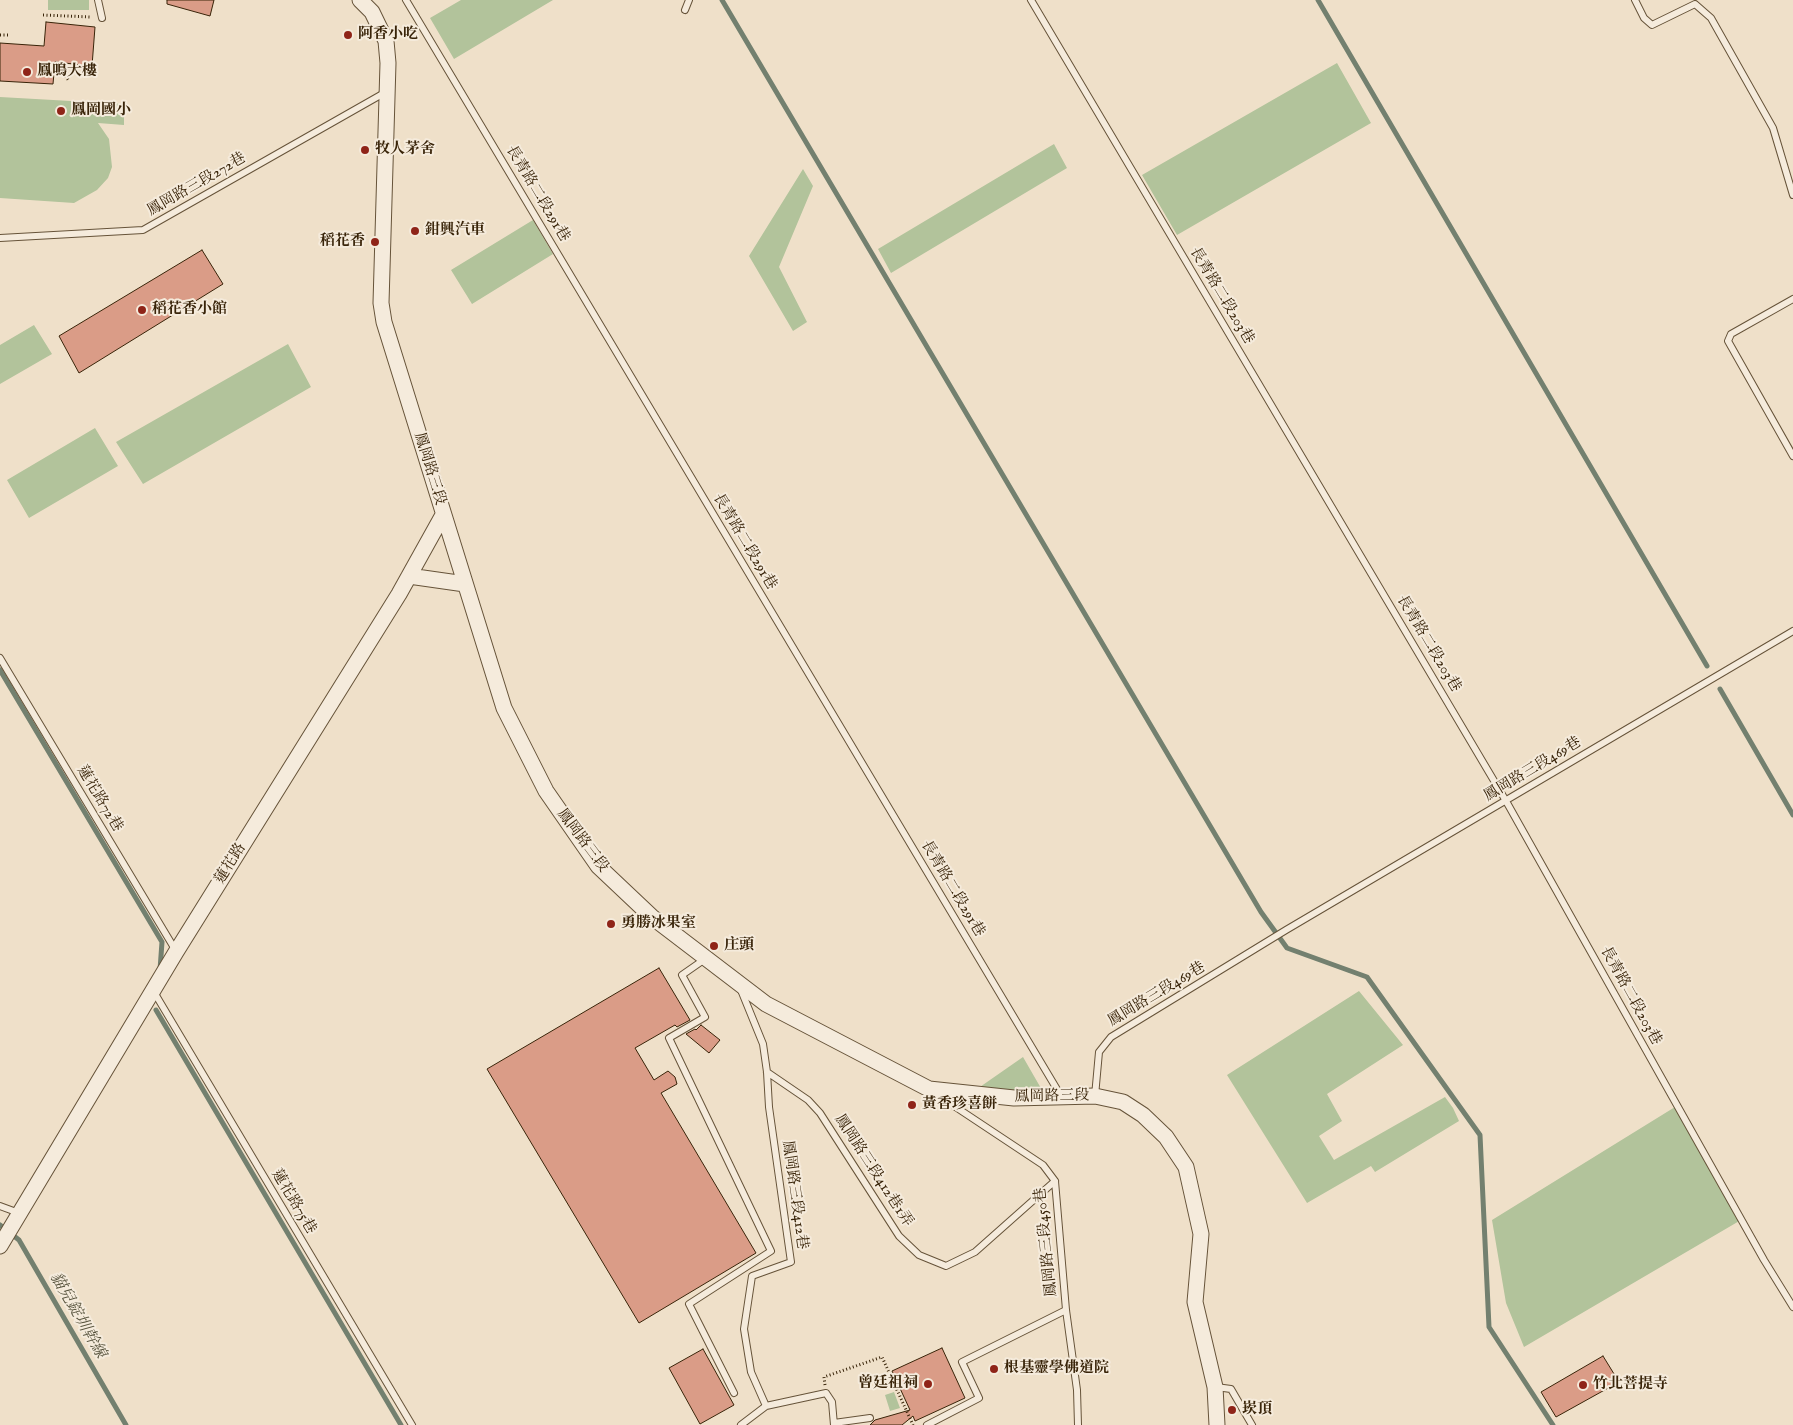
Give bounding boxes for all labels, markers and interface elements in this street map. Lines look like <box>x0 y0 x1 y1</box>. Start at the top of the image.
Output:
place label: 阿香小吃 <box>358 26 418 44</box>
marker: 阿香小吃 <box>342 29 354 41</box>
place label: 鳳鳴大樓 <box>37 63 97 81</box>
marker: 鳳鳴大樓 <box>21 66 33 78</box>
place label: 鳳岡國小 <box>71 102 131 120</box>
marker: 鳳岡國小 <box>55 105 67 117</box>
place label: 牧人茅舍 <box>375 141 435 159</box>
street label: 長青路二段291巷 <box>501 143 573 245</box>
marker: 牧人茅舍 <box>359 144 371 156</box>
street label: 鳳岡路三段272巷 <box>144 149 250 221</box>
place label: 鉗興汽車 <box>425 222 485 240</box>
marker: 鉗興汽車 <box>409 225 421 237</box>
place label: 稻花香 <box>320 233 365 251</box>
marker: 稻花香 <box>369 236 381 248</box>
street label: 長青路二段203巷 <box>1185 244 1257 348</box>
place label: 稻花香小館 <box>152 301 227 319</box>
marker: 稻花香小館 <box>136 304 148 316</box>
street label: 鳳岡路三段 <box>409 431 449 507</box>
street label: 長青路二段291巷 <box>708 491 780 593</box>
street label: 長青路二段203巷 <box>1392 592 1464 696</box>
street label: 鳳岡路三段469巷 <box>1481 734 1585 806</box>
street label: 蓮花路72巷 <box>72 763 126 835</box>
street label: 鳳岡路三段 <box>552 806 612 876</box>
street label: 長青路二段291巷 <box>916 838 988 940</box>
street label: 蓮花路 <box>211 840 251 888</box>
place label: 勇勝冰果室 <box>621 915 696 933</box>
marker: 勇勝冰果室 <box>605 918 617 930</box>
place label: 庄頭 <box>724 937 754 955</box>
marker: 庄頭 <box>708 940 720 952</box>
street label: 長青路二段203巷 <box>1595 944 1665 1048</box>
street label: 鳳岡路三段469巷 <box>1105 959 1209 1031</box>
street label: 鳳岡路三段 <box>1014 1087 1090 1107</box>
place label: 黃香珍喜餅 <box>922 1096 997 1114</box>
marker: 黃香珍喜餅 <box>906 1099 918 1111</box>
street label: 鳳岡路三段412巷1弄 <box>830 1111 916 1231</box>
street label: 鳳岡路三段412巷 <box>777 1139 811 1251</box>
street label: 蓮花路75巷 <box>267 1166 319 1238</box>
street label: 鳳岡路三段450巷 <box>1032 1186 1062 1298</box>
water label: 貓兒錠圳幹線 <box>45 1270 109 1362</box>
place label: 根基靈學佛道院 <box>1004 1360 1109 1378</box>
marker: 根基靈學佛道院 <box>988 1363 1000 1375</box>
place label: 曾廷祖祠 <box>858 1375 918 1393</box>
place label: 竹北菩提寺 <box>1593 1376 1668 1394</box>
marker: 曾廷祖祠 <box>922 1378 934 1390</box>
marker: 竹北菩提寺 <box>1577 1379 1589 1391</box>
place label: 崁頂 <box>1242 1401 1272 1419</box>
marker: 崁頂 <box>1226 1404 1238 1416</box>

